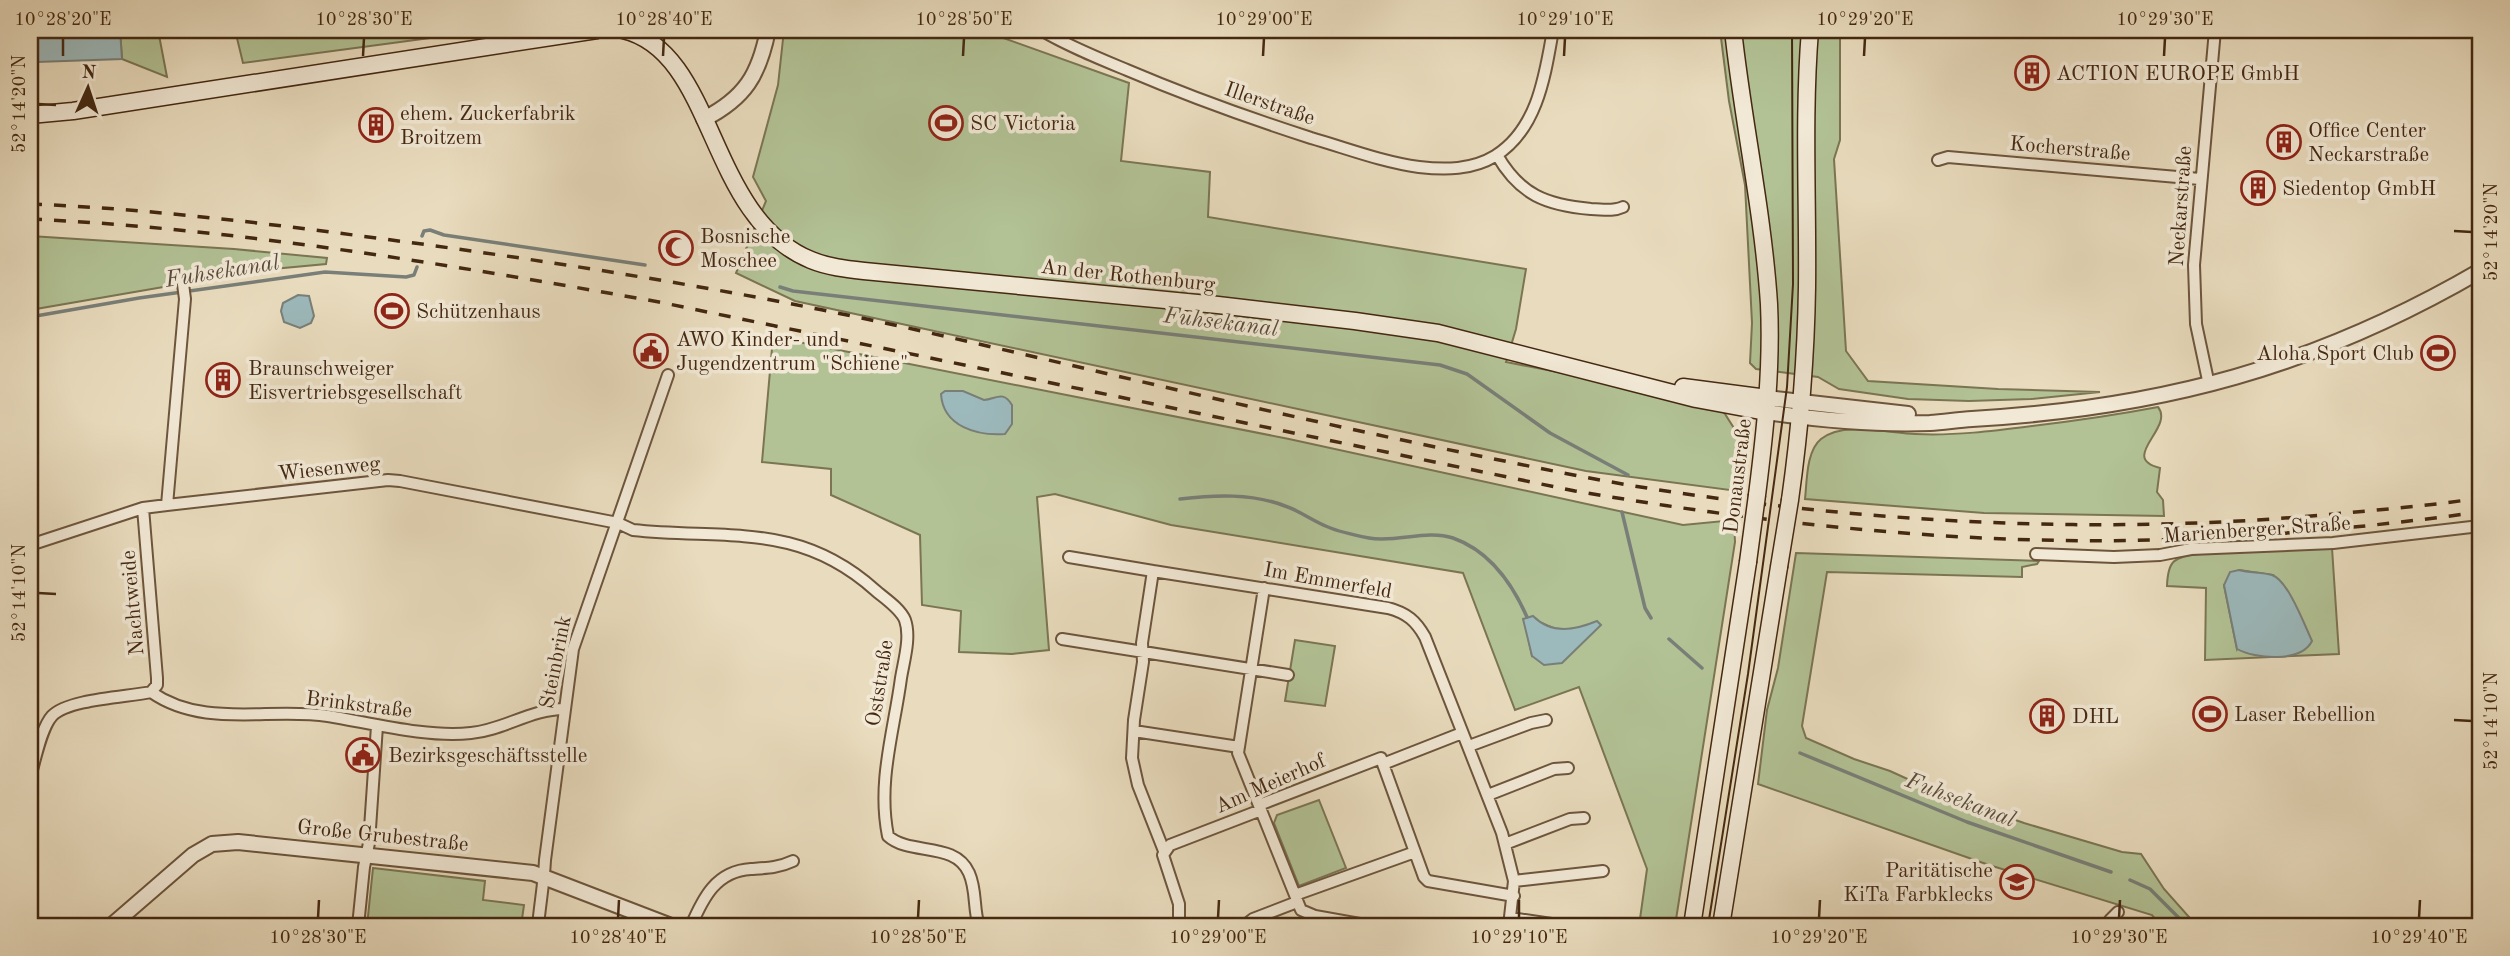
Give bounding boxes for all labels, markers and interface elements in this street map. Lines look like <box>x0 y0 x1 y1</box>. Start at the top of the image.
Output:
text: 10°28'20"E <box>15 11 111 29</box>
text: 10°28'30"E <box>316 11 412 29</box>
text: 10°28'40"E <box>616 11 712 29</box>
text: 10°28'50"E <box>916 11 1012 29</box>
text: 10°29'00"E <box>1216 11 1312 29</box>
text: 10°29'10"E <box>1517 11 1613 29</box>
text: 10°29'20"E <box>1817 11 1913 29</box>
text: 10°29'30"E <box>2117 11 2213 29</box>
north arrow <box>52 52 122 122</box>
building icon: ACTION EUROPE GmbH <box>2013 54 2051 92</box>
text: 52°14'20"N <box>11 55 29 153</box>
text: N <box>81 64 97 83</box>
place label: ACTION EUROPE GmbH <box>2056 64 2299 85</box>
street label: Illerstraße <box>1222 79 1317 130</box>
place label: ehem. Zuckerfabrik Broitzem <box>400 104 576 149</box>
sports icon: SC Victoria <box>927 104 965 142</box>
building icon: ehem. Zuckerfabrik Broitzem <box>357 106 395 144</box>
place label: SC Victoria <box>970 114 1076 135</box>
place label: Office Center Neckarstraße <box>2308 121 2429 166</box>
building icon: Office Center Neckarstraße <box>2265 123 2303 161</box>
street label: Kocherstraße <box>2009 134 2131 165</box>
street label: Neckarstraße <box>2167 145 2196 267</box>
building icon: Siedentop GmbH <box>2239 169 2277 207</box>
place label: Siedentop GmbH <box>2282 179 2436 200</box>
text: 52°14'20"N <box>2483 183 2501 281</box>
place label: Bosnische Moschee <box>700 227 790 272</box>
mosque icon: Bosnische Moschee <box>657 229 695 267</box>
water label: Fuhsekanal <box>162 251 281 292</box>
street label: An der Rothenburg <box>1039 257 1217 296</box>
sports icon: Schützenhaus <box>373 292 411 330</box>
place label: Schützenhaus <box>416 302 541 323</box>
water label: Fuhsekanal <box>1161 304 1280 341</box>
place label: AWO Kinder- und Jugendzentrum "Schiene" <box>676 330 908 375</box>
public building icon: AWO Kinder- und Jugendzentrum "Schiene" <box>632 332 670 370</box>
sports icon: Aloha Sport Club <box>2419 334 2457 372</box>
place label: Aloha Sport Club <box>2256 344 2414 365</box>
place label: Braunschweiger Eisvertriebsgesellschaft <box>248 359 462 404</box>
building icon: Braunschweiger Eisvertriebsgesellschaft <box>204 361 242 399</box>
street label: Donaustraße <box>1721 417 1756 535</box>
street label: Wiesenweg <box>277 454 382 485</box>
street label: Marienberger Straße <box>2163 513 2352 548</box>
text: 52°14'10"N <box>11 544 29 642</box>
street label: Nachtweide <box>118 549 149 656</box>
street label: Im Emmerfeld <box>1262 560 1394 603</box>
street label: Steinbrink <box>537 614 576 711</box>
street label: Oststraße <box>863 638 898 728</box>
text: 52°14'10"N <box>2483 672 2501 770</box>
street label: Brinkstraße <box>304 689 413 722</box>
sports icon: Laser Rebellion <box>2191 695 2229 733</box>
building icon: DHL <box>2028 697 2066 735</box>
place label: Laser Rebellion <box>2234 705 2376 726</box>
place label: DHL <box>2072 707 2119 728</box>
public building icon: Bezirksgeschäftsstelle <box>344 736 382 774</box>
place label: Bezirksgeschäftsstelle <box>388 746 587 767</box>
street label: Am Meierhof <box>1212 750 1330 818</box>
water label: Fuhsekanal <box>1902 769 2019 832</box>
street label: Große Grubestraße <box>296 817 470 856</box>
place label: Paritätische KiTa Farbklecks <box>1843 861 1993 906</box>
school or university icon: Paritätische KiTa Farbklecks <box>1998 863 2036 901</box>
text: 10°28'30"E <box>270 929 366 947</box>
text: 10°28'40"E <box>570 929 666 947</box>
text: 10°28'50"E <box>870 929 966 947</box>
text: 10°29'00"E <box>1170 929 1266 947</box>
text: 10°29'10"E <box>1471 929 1567 947</box>
text: 10°29'20"E <box>1771 929 1867 947</box>
text: 10°29'30"E <box>2071 929 2167 947</box>
text: 10°29'40"E <box>2371 929 2467 947</box>

